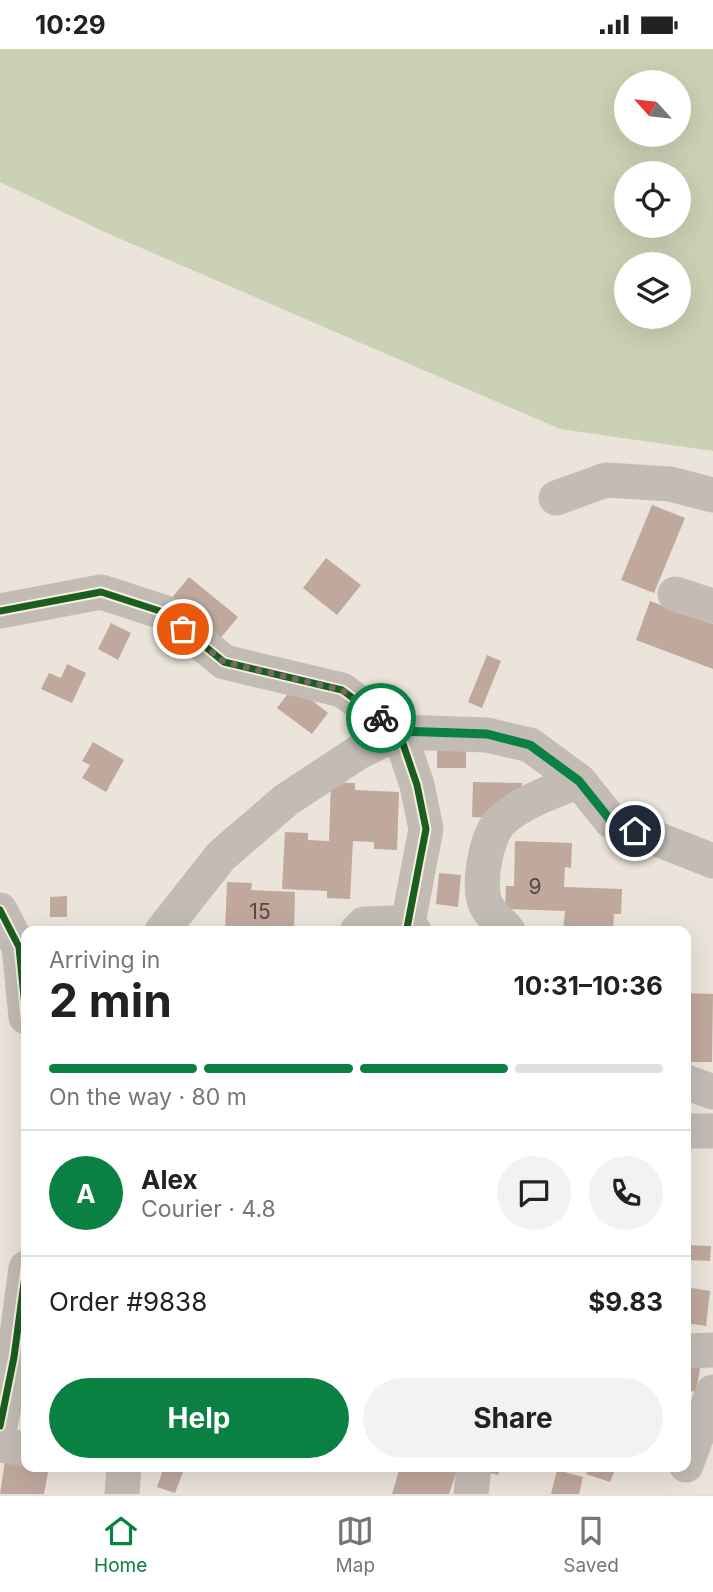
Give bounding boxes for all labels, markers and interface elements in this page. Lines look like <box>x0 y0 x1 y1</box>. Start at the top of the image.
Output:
text: 10:29 <box>35 9 106 40</box>
north arrow <box>614 70 691 147</box>
map controls <box>614 70 691 329</box>
button: locate <box>614 161 691 238</box>
button: layers <box>614 252 691 329</box>
pin <box>153 599 213 659</box>
icon: bag <box>164 610 202 648</box>
courier <box>346 683 416 753</box>
icon: bike <box>362 699 400 737</box>
pin <box>605 801 665 861</box>
icon: home <box>616 812 654 850</box>
house number: 9 <box>528 874 542 899</box>
house number: 15 <box>249 899 271 924</box>
text: Arriving in <box>49 946 160 974</box>
text: 10:31–10:36 <box>513 970 663 1001</box>
text: 2 min <box>49 972 172 1028</box>
text: On the way · 80 m <box>49 1083 247 1111</box>
button: chat <box>497 1156 571 1230</box>
button: phone <box>589 1156 663 1230</box>
text: Alex <box>141 1164 198 1195</box>
text: A <box>76 1178 96 1209</box>
text: Courier · 4.8 <box>141 1195 276 1223</box>
text: Order #9838 <box>49 1286 207 1317</box>
text: $9.83 <box>588 1286 663 1317</box>
button: Help <box>49 1378 349 1458</box>
button: Share <box>363 1378 663 1458</box>
tab: Home <box>94 1512 147 1577</box>
tab: Map <box>336 1512 375 1577</box>
tab: Saved <box>563 1512 619 1577</box>

